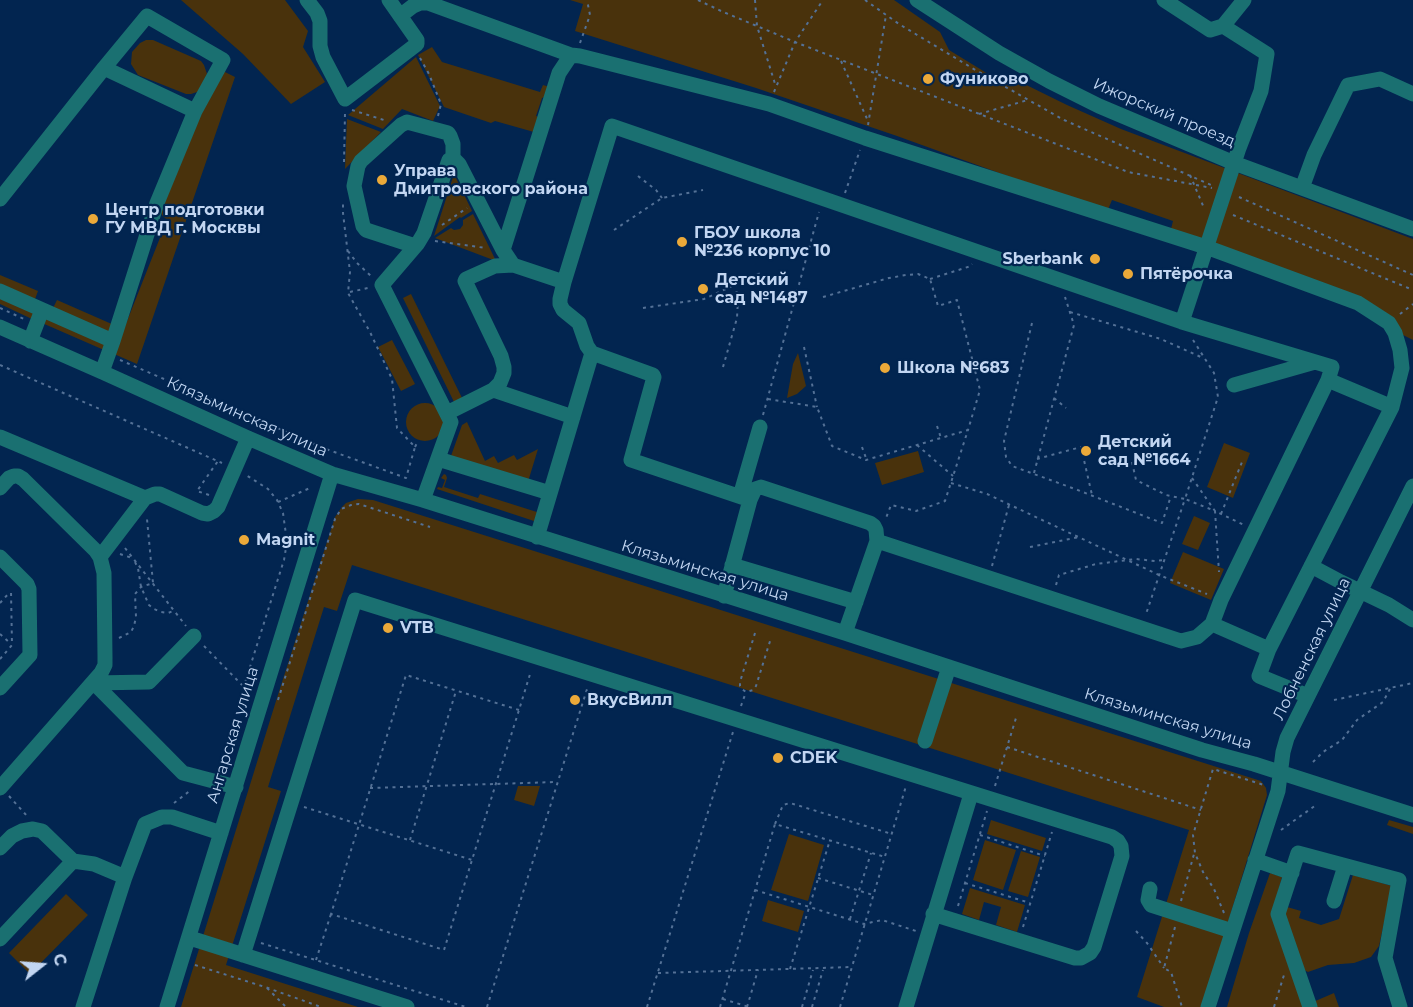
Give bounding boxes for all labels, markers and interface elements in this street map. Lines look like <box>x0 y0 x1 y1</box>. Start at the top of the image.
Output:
place label: Фуниково <box>940 69 1028 89</box>
marker: Фуниково <box>921 72 935 86</box>
street label: Ижорский проезд <box>1090 74 1238 152</box>
place label: Управа Дмитровского района <box>394 161 588 199</box>
marker: Управа Дмитровского района <box>375 173 389 187</box>
place label: Центр подготовки ГУ МВД г. Москвы <box>105 200 265 238</box>
marker: Центр подготовки ГУ МВД г. Москвы <box>86 212 100 226</box>
place label: ГБОУ школа №236 корпус 10 <box>694 223 831 261</box>
marker: ГБОУ школа №236 корпус 10 <box>675 235 689 249</box>
place label: Sberbank <box>1003 249 1083 269</box>
marker: Sberbank <box>1088 252 1102 266</box>
place label: Пятёрочка <box>1140 264 1233 284</box>
marker: Пятёрочка <box>1121 267 1135 281</box>
place label: Детский сад №1487 <box>715 270 808 308</box>
marker: Детский сад №1487 <box>696 282 710 296</box>
place label: Школа №683 <box>897 358 1010 378</box>
marker: Школа №683 <box>878 361 892 375</box>
street label: Клязьминская улица <box>164 373 330 461</box>
place label: Детский сад №1664 <box>1098 432 1190 470</box>
marker: Детский сад №1664 <box>1079 444 1093 458</box>
place label: Magnit <box>256 530 315 550</box>
marker: Magnit <box>237 533 251 547</box>
street label: Клязьминская улица <box>619 536 791 606</box>
street label: Лобненская улица <box>1269 575 1355 723</box>
place label: VTB <box>400 618 434 638</box>
marker: VTB <box>381 621 395 635</box>
street label: Ангарская улица <box>203 664 263 806</box>
street label: Клязьминская улица <box>1082 684 1254 754</box>
place label: ВкусВилл <box>587 690 673 710</box>
marker: ВкусВилл <box>568 693 582 707</box>
place label: CDEK <box>790 748 837 768</box>
marker: CDEK <box>771 751 785 765</box>
north arrow <box>12 935 72 995</box>
text: С <box>49 951 70 968</box>

